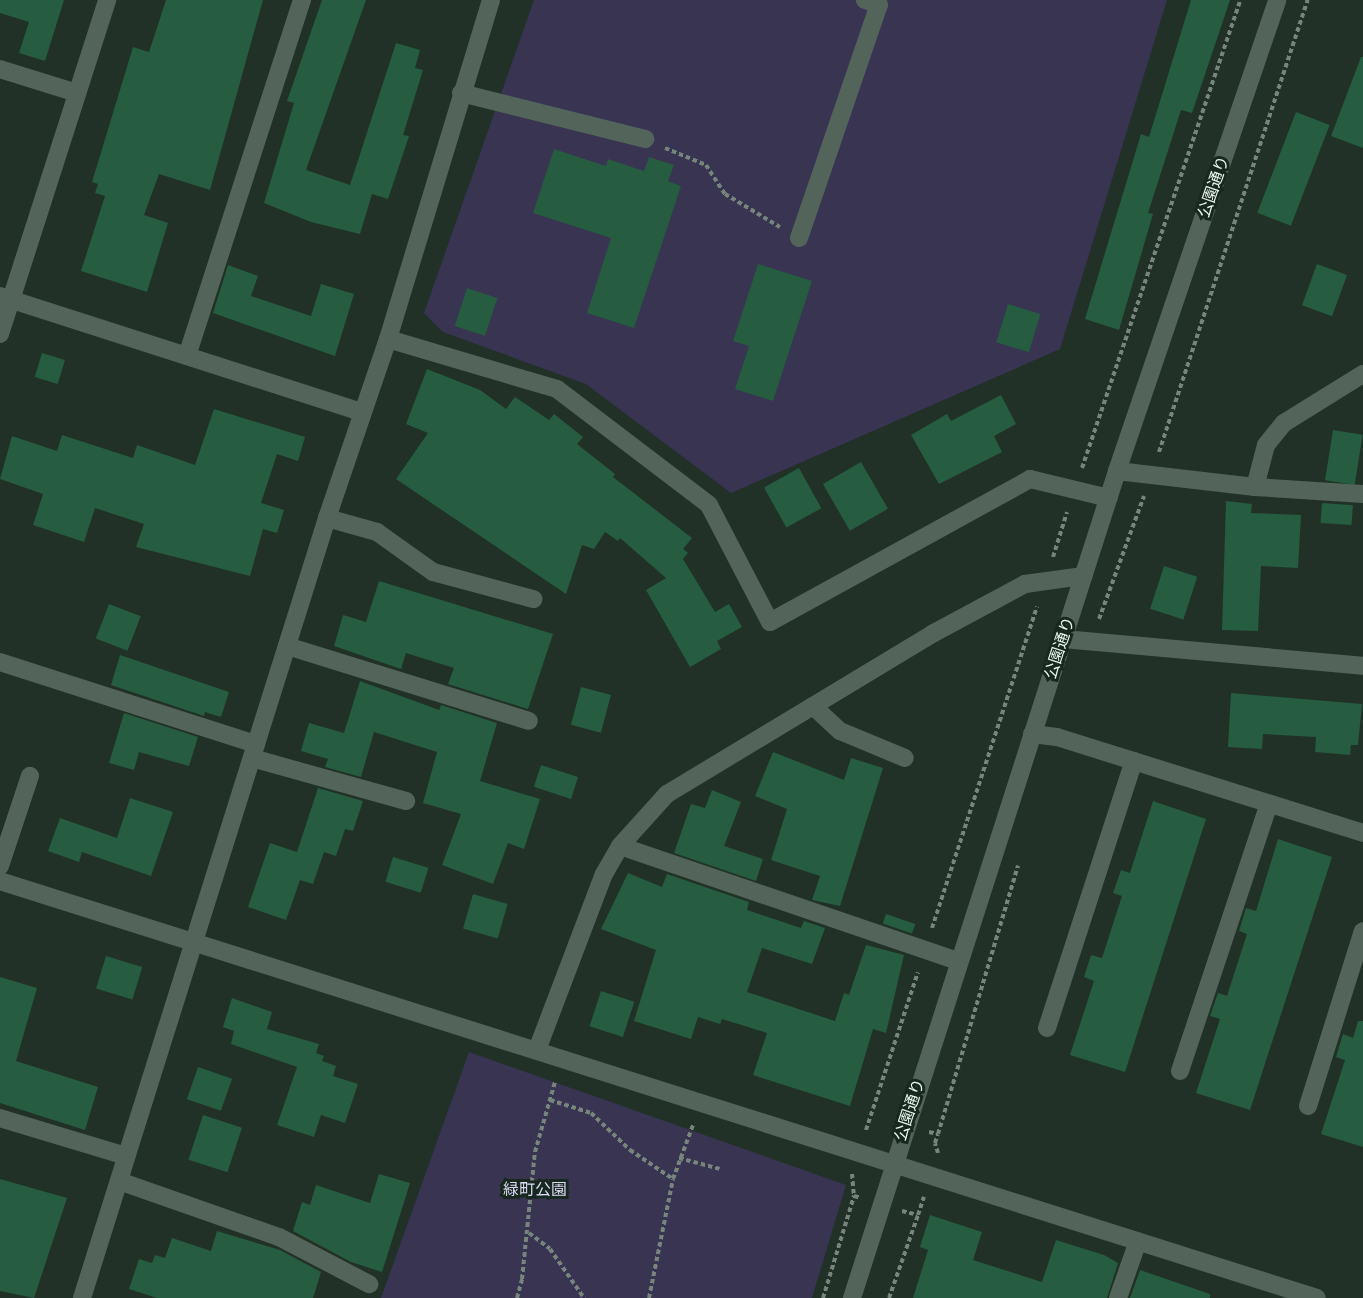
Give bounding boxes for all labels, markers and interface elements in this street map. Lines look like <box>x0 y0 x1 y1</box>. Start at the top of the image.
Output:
street label: 公園通り <box>1195 154 1233 220</box>
street label: 公園通り <box>1041 615 1079 681</box>
street label: 公園通り <box>891 1077 929 1143</box>
park label: 緑町公園 <box>503 1180 567 1200</box>

